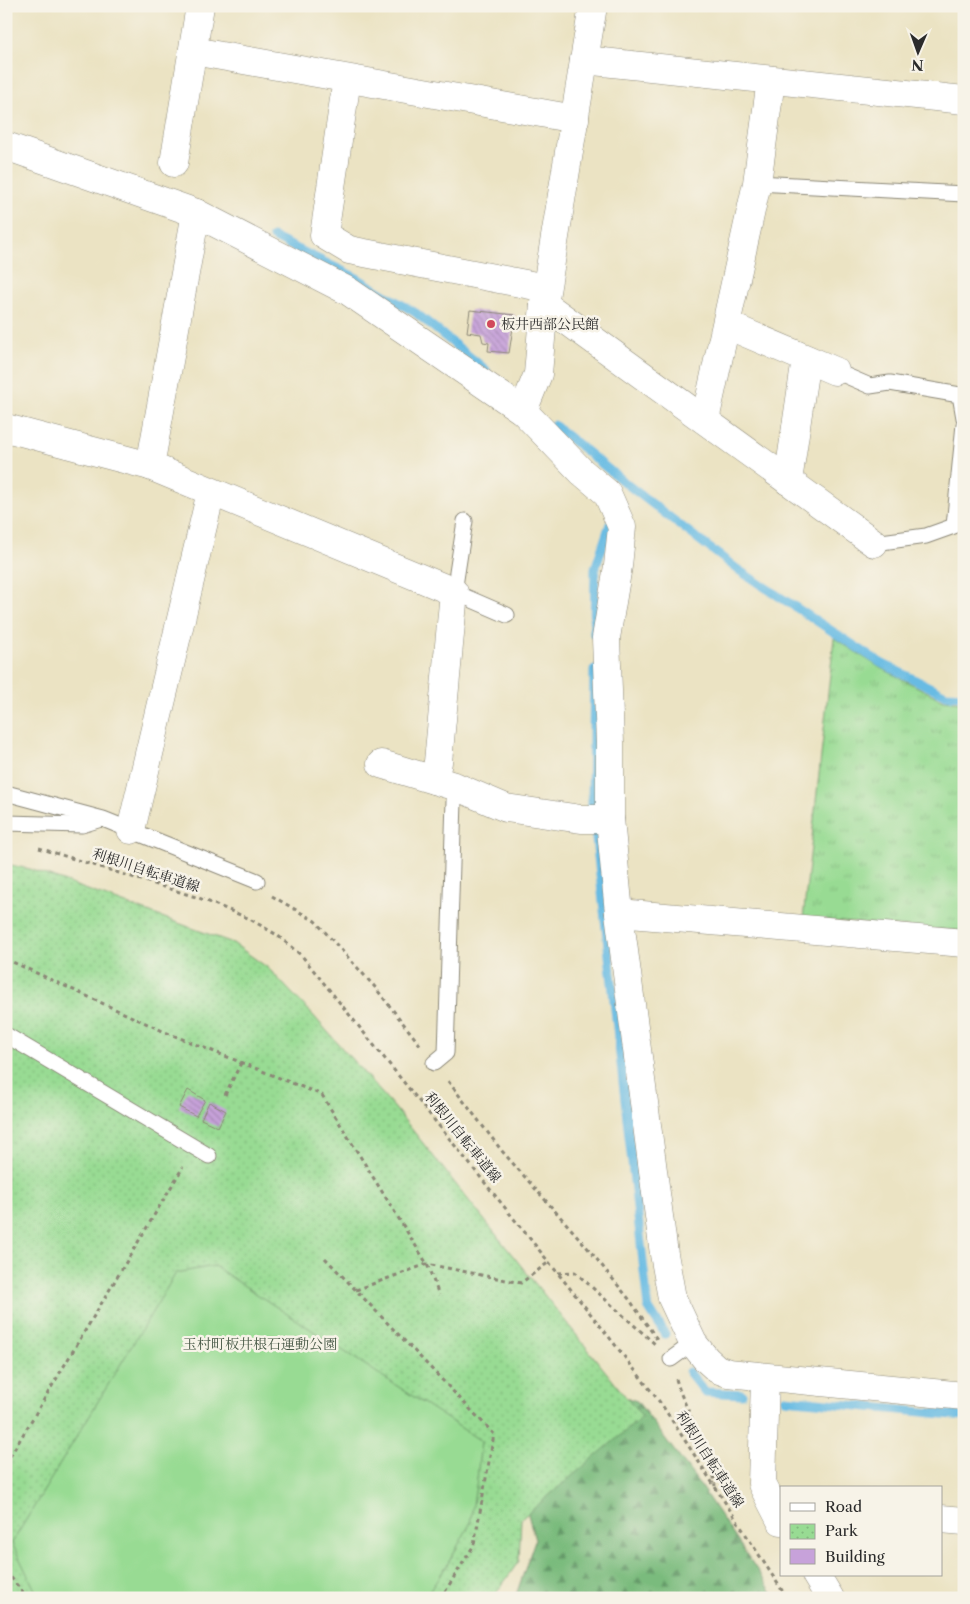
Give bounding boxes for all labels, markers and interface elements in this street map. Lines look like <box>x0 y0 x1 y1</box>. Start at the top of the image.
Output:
north arrow <box>892 28 942 78</box>
text: N <box>911 56 924 74</box>
place label: 板井西部公民館 <box>501 315 599 333</box>
marker: 板井西部公民館 <box>485 318 497 330</box>
street label: 利根川自転車道線 <box>90 844 202 896</box>
street label: 利根川自転車道線 <box>421 1088 505 1186</box>
park label: 玉村町板井根石運動公園 <box>183 1335 337 1353</box>
street label: 利根川自転車道線 <box>672 1407 748 1511</box>
legend <box>780 1486 942 1576</box>
text: Road <box>825 1497 862 1516</box>
text: Park <box>825 1521 859 1540</box>
text: Building <box>825 1547 885 1566</box>

